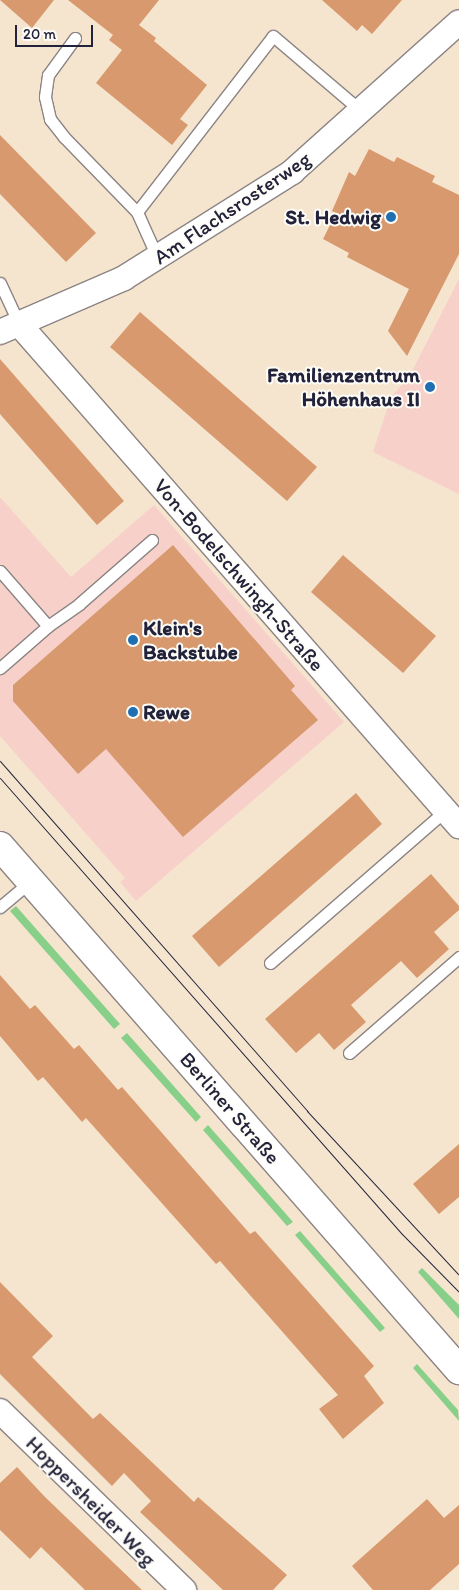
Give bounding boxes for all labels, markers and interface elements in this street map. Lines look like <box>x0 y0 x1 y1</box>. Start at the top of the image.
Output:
scale bar <box>18 15 95 47</box>
text: 20 m <box>23 25 56 43</box>
street label: Am Flachsrosterweg <box>149 146 315 270</box>
place label: St. Hedwig <box>285 204 381 230</box>
marker: St. Hedwig <box>385 211 397 223</box>
place label: Familienzentrum Höhenhaus II <box>267 362 420 412</box>
marker: Familienzentrum Höhenhaus II <box>424 381 436 393</box>
street label: Von-Bodelschwingh-Straße <box>148 474 330 676</box>
place label: Klein's Backstube <box>143 615 238 665</box>
marker: Klein's Backstube <box>127 634 139 646</box>
place label: Rewe <box>143 699 190 725</box>
marker: Rewe <box>127 706 139 718</box>
street label: Berliner Straße <box>175 1047 285 1169</box>
street label: Hoppersheider Weg <box>21 1431 161 1571</box>

